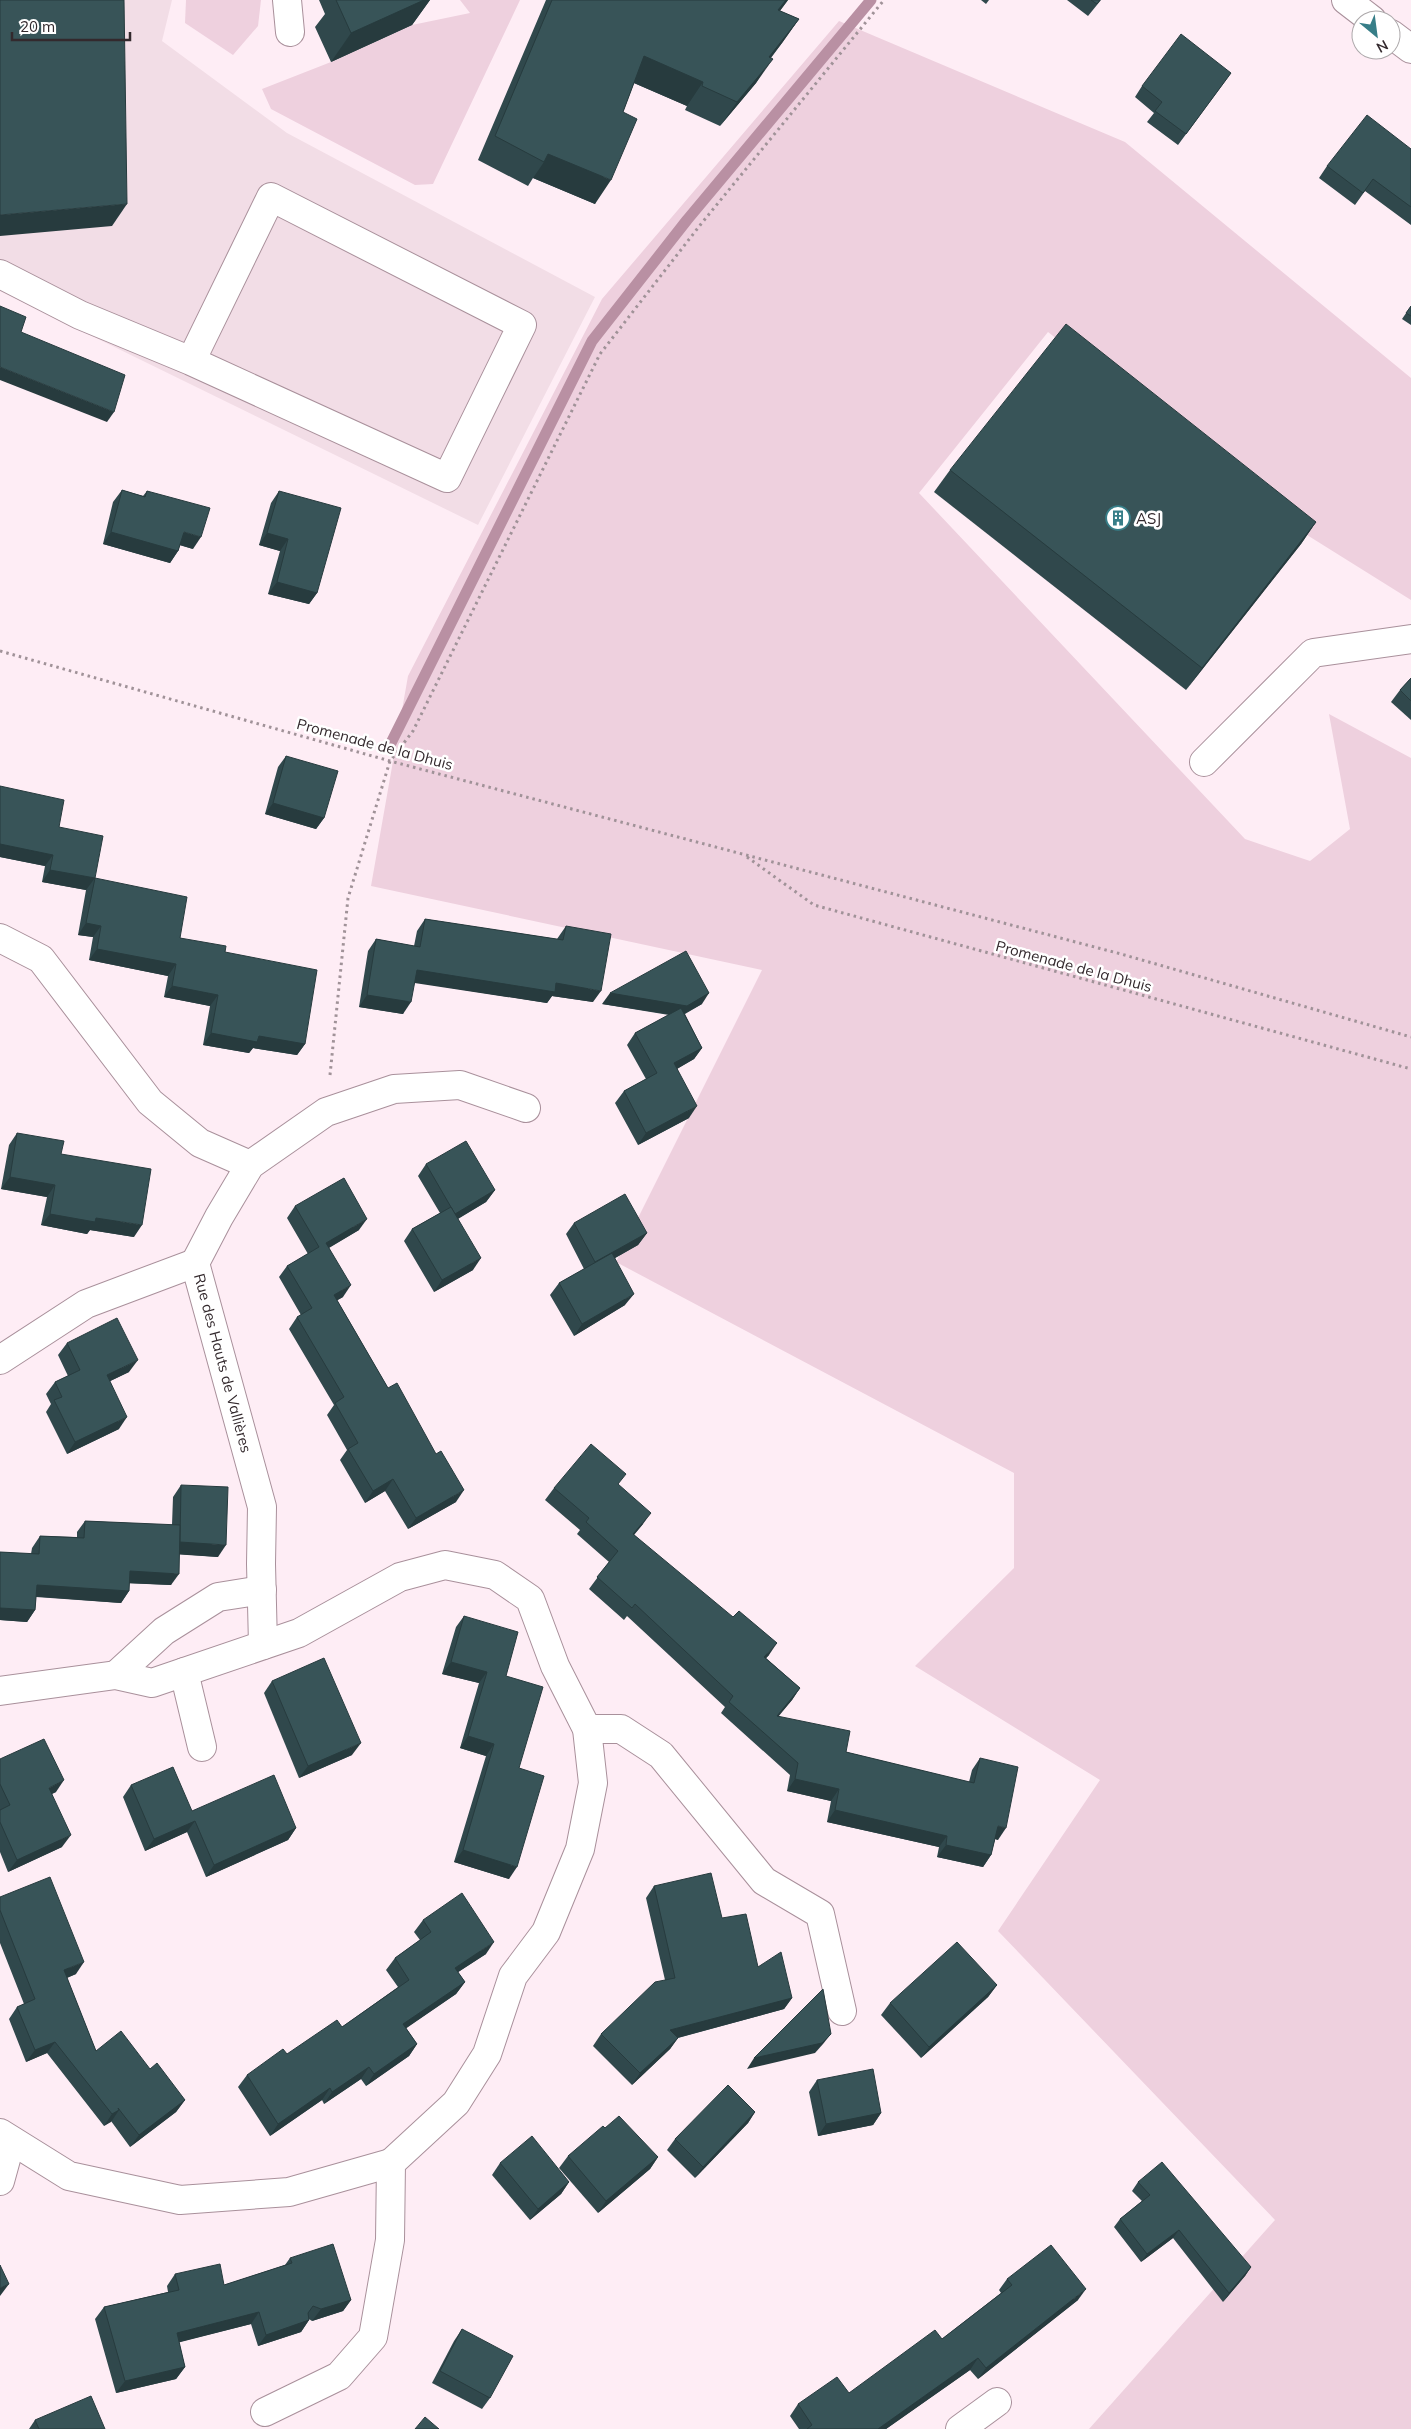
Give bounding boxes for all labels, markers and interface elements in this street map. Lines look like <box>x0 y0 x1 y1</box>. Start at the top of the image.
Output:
scale bar <box>12 10 130 42</box>
north arrow <box>1351 10 1401 60</box>
text: 20 m <box>20 17 55 36</box>
text: N <box>1373 36 1391 57</box>
building icon: ASJ <box>1105 505 1131 531</box>
place label: ASJ <box>1136 509 1161 528</box>
street label: Promenade de la Dhuis <box>295 714 455 774</box>
street label: Promenade de la Dhuis <box>994 936 1154 996</box>
street label: Rue des Hauts de Vallières <box>190 1271 256 1455</box>

